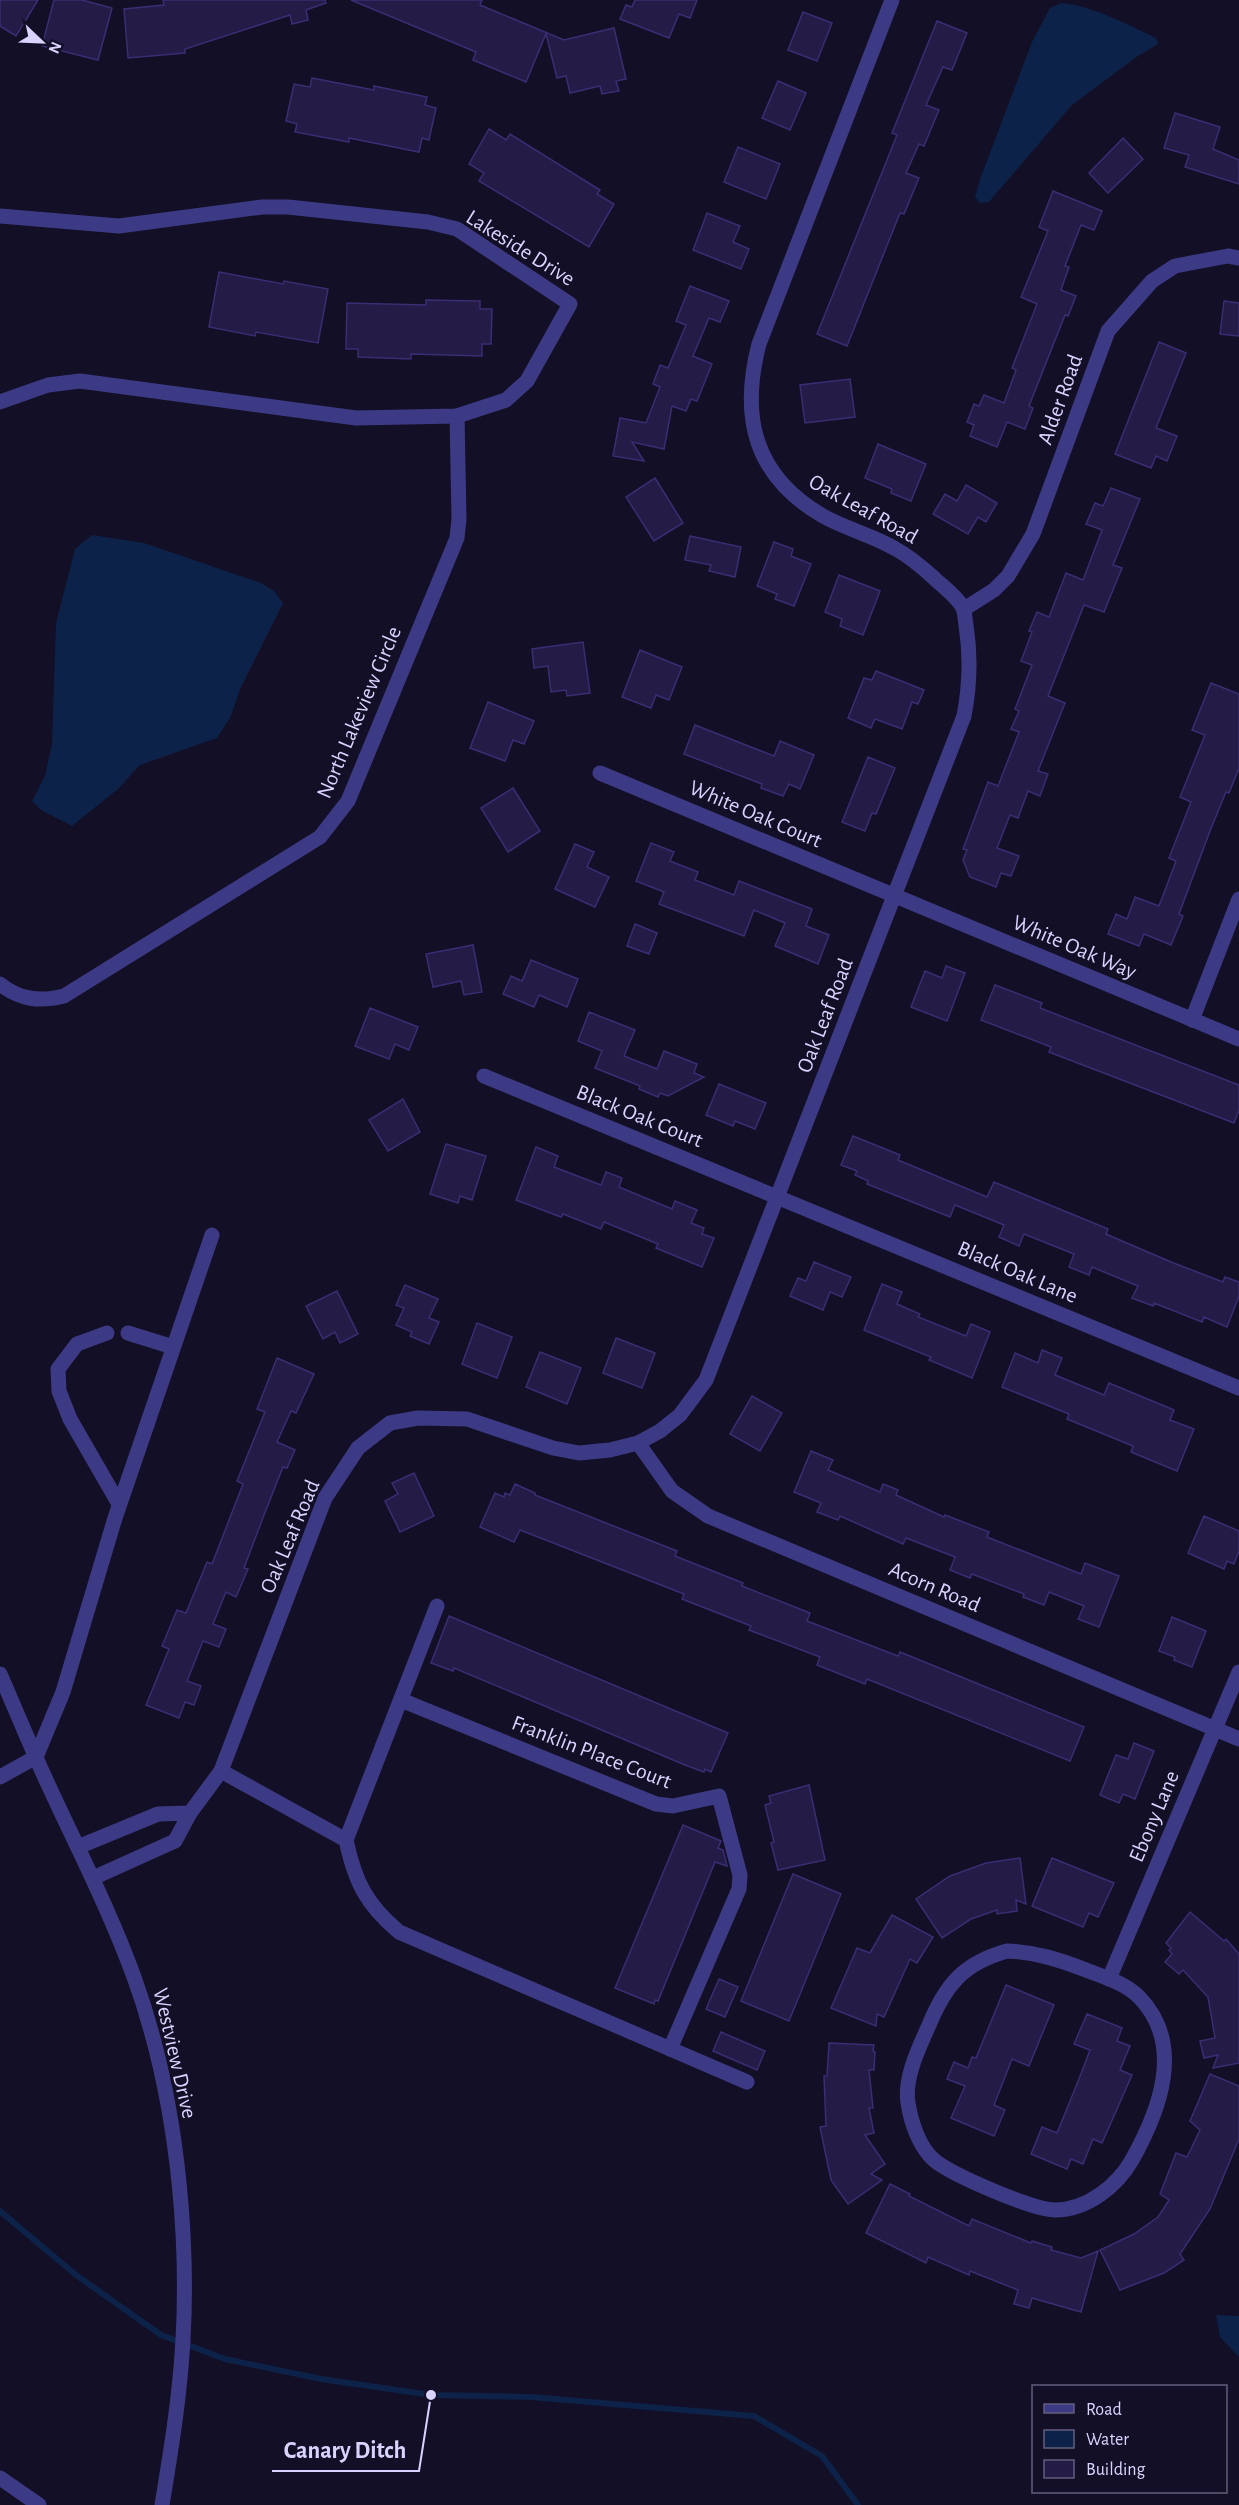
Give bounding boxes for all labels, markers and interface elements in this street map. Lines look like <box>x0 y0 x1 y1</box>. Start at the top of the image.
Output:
north arrow <box>12 12 72 72</box>
text: N <box>45 39 64 56</box>
street label: Lakeside Drive <box>462 206 579 290</box>
street label: Alder Road <box>1033 351 1086 447</box>
street label: Oak Leaf Road <box>805 470 922 548</box>
street label: North Lakeview Circle <box>313 623 405 802</box>
street label: White Oak Court <box>686 776 825 852</box>
street label: White Oak Way <box>1009 911 1140 983</box>
street label: Oak Leaf Road <box>793 955 857 1076</box>
street label: Black Oak Court <box>573 1081 706 1151</box>
street label: Black Oak Lane <box>954 1237 1081 1307</box>
street label: Oak Leaf Road <box>256 1477 324 1596</box>
street label: Acorn Road <box>886 1558 984 1616</box>
street label: Franklin Place Court <box>509 1711 674 1792</box>
street label: Ebony Lane <box>1125 1767 1183 1865</box>
street label: Westview Drive <box>149 1986 201 2120</box>
legend <box>1032 2385 1227 2493</box>
text: Road <box>1086 2401 1122 2419</box>
callout: Canary Ditch <box>272 2429 419 2471</box>
text: Water <box>1086 2431 1129 2449</box>
text: Canary Ditch <box>284 2439 406 2463</box>
text: Building <box>1086 2461 1146 2479</box>

